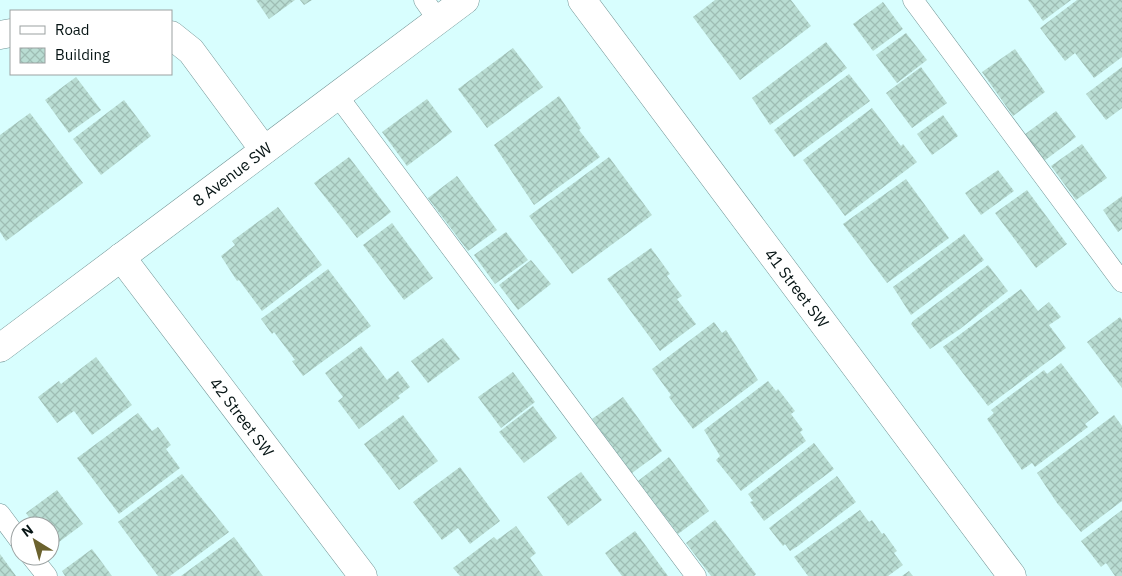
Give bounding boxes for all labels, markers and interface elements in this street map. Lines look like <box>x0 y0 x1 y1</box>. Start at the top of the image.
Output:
legend <box>10 10 172 75</box>
text: Road <box>55 20 90 39</box>
text: Building <box>55 45 110 64</box>
street label: 8 Avenue SW <box>188 138 276 210</box>
street label: 41 Street SW <box>761 244 833 332</box>
street label: 42 Street SW <box>206 373 278 461</box>
north arrow <box>10 516 60 566</box>
text: N <box>18 520 37 541</box>

